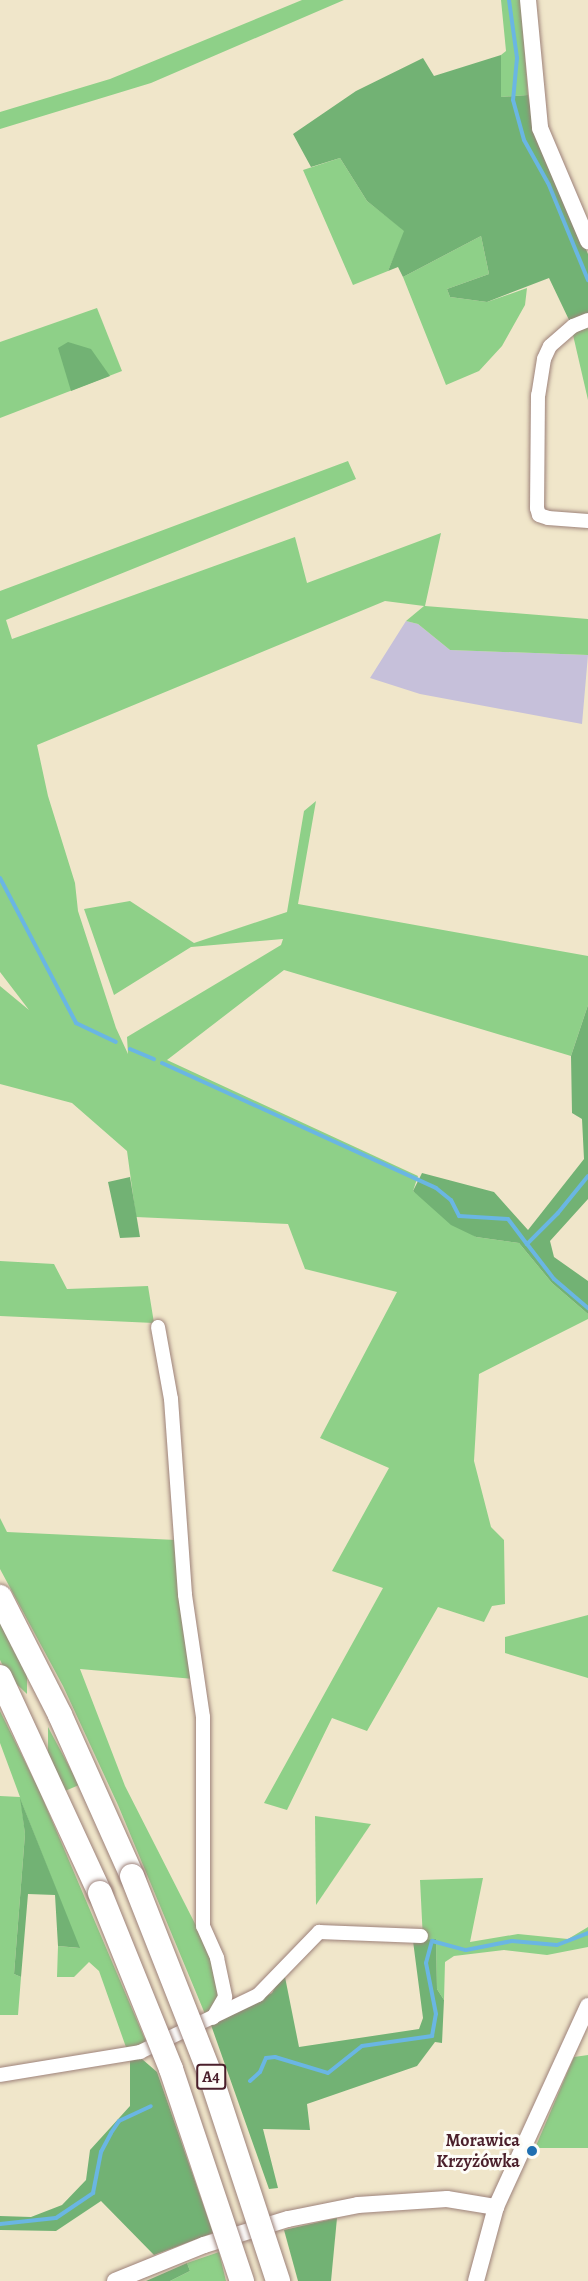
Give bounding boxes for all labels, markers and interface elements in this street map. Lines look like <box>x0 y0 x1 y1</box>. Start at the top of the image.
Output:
road number: A4 <box>196 2064 226 2090</box>
place label: Morawica Krzyżówka <box>436 2130 520 2172</box>
marker: Morawica Krzyżówka <box>525 2144 539 2158</box>

